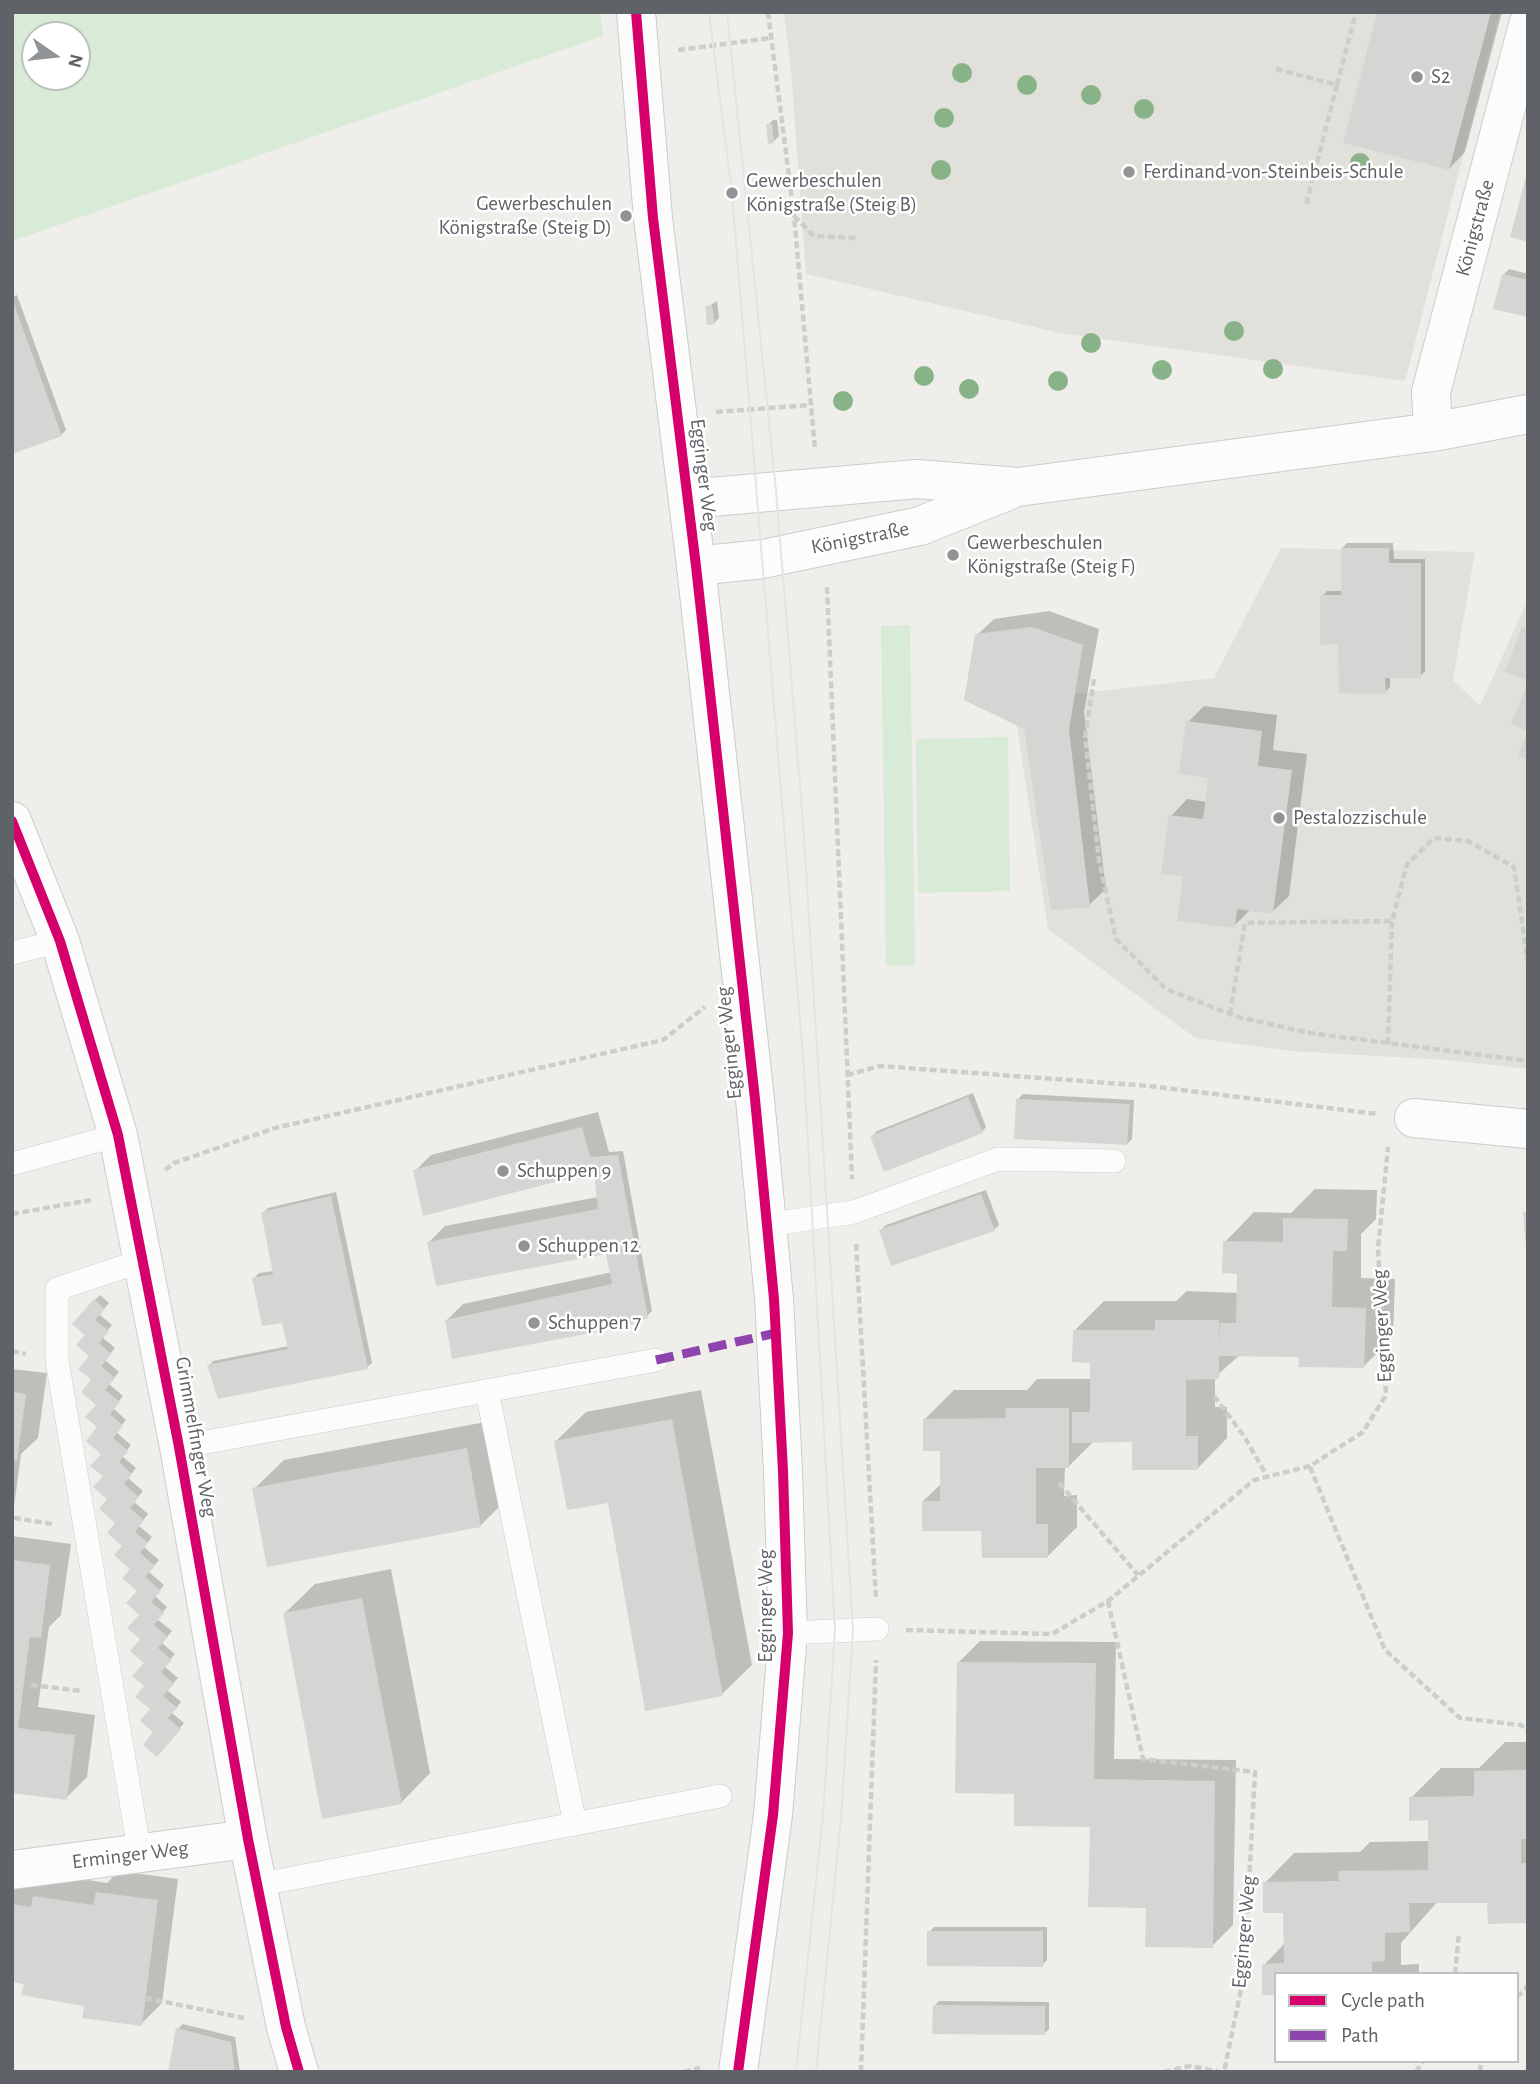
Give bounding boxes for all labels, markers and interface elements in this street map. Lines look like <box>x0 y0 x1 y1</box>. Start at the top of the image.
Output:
north arrow <box>21 21 91 91</box>
text: N <box>64 52 86 69</box>
place label: S2 <box>1431 64 1450 90</box>
marker: S2 <box>1409 69 1425 85</box>
place label: Ferdinand-von-Steinbeis-Schule <box>1143 159 1403 185</box>
marker: Ferdinand-von-Steinbeis-Schule <box>1121 164 1137 180</box>
place label: Gewerbeschulen Königstraße (Steig B) <box>746 168 917 218</box>
street label: Königstraße <box>1450 177 1500 279</box>
marker: Gewerbeschulen Königstraße (Steig B) <box>724 185 740 201</box>
place label: Gewerbeschulen Königstraße (Steig D) <box>438 191 612 241</box>
marker: Gewerbeschulen Königstraße (Steig D) <box>618 208 634 224</box>
street label: Egginger Weg <box>685 417 723 533</box>
street label: Königstraße <box>809 516 911 560</box>
place label: Gewerbeschulen Königstraße (Steig F) <box>967 530 1136 580</box>
marker: Gewerbeschulen Königstraße (Steig F) <box>945 547 961 563</box>
place label: Pestalozzischule <box>1293 805 1427 831</box>
marker: Pestalozzischule <box>1271 810 1287 826</box>
street label: Egginger Weg <box>711 985 747 1101</box>
place label: Schuppen 9 <box>517 1158 611 1184</box>
marker: Schuppen 9 <box>495 1163 511 1179</box>
place label: Schuppen 12 <box>538 1233 639 1259</box>
marker: Schuppen 12 <box>516 1238 532 1254</box>
street label: Egginger Weg <box>1366 1269 1398 1383</box>
place label: Schuppen 7 <box>548 1310 641 1336</box>
marker: Schuppen 7 <box>526 1315 542 1331</box>
street label: Grimmelfinger Weg <box>169 1355 223 1519</box>
street label: Egginger Weg <box>753 1549 779 1663</box>
street label: Erminger Weg <box>70 1835 190 1875</box>
street label: Egginger Weg <box>1227 1874 1261 1990</box>
legend <box>1274 1972 1519 2063</box>
text: Cycle path <box>1341 1990 1425 2011</box>
text: Path <box>1341 2025 1379 2046</box>

